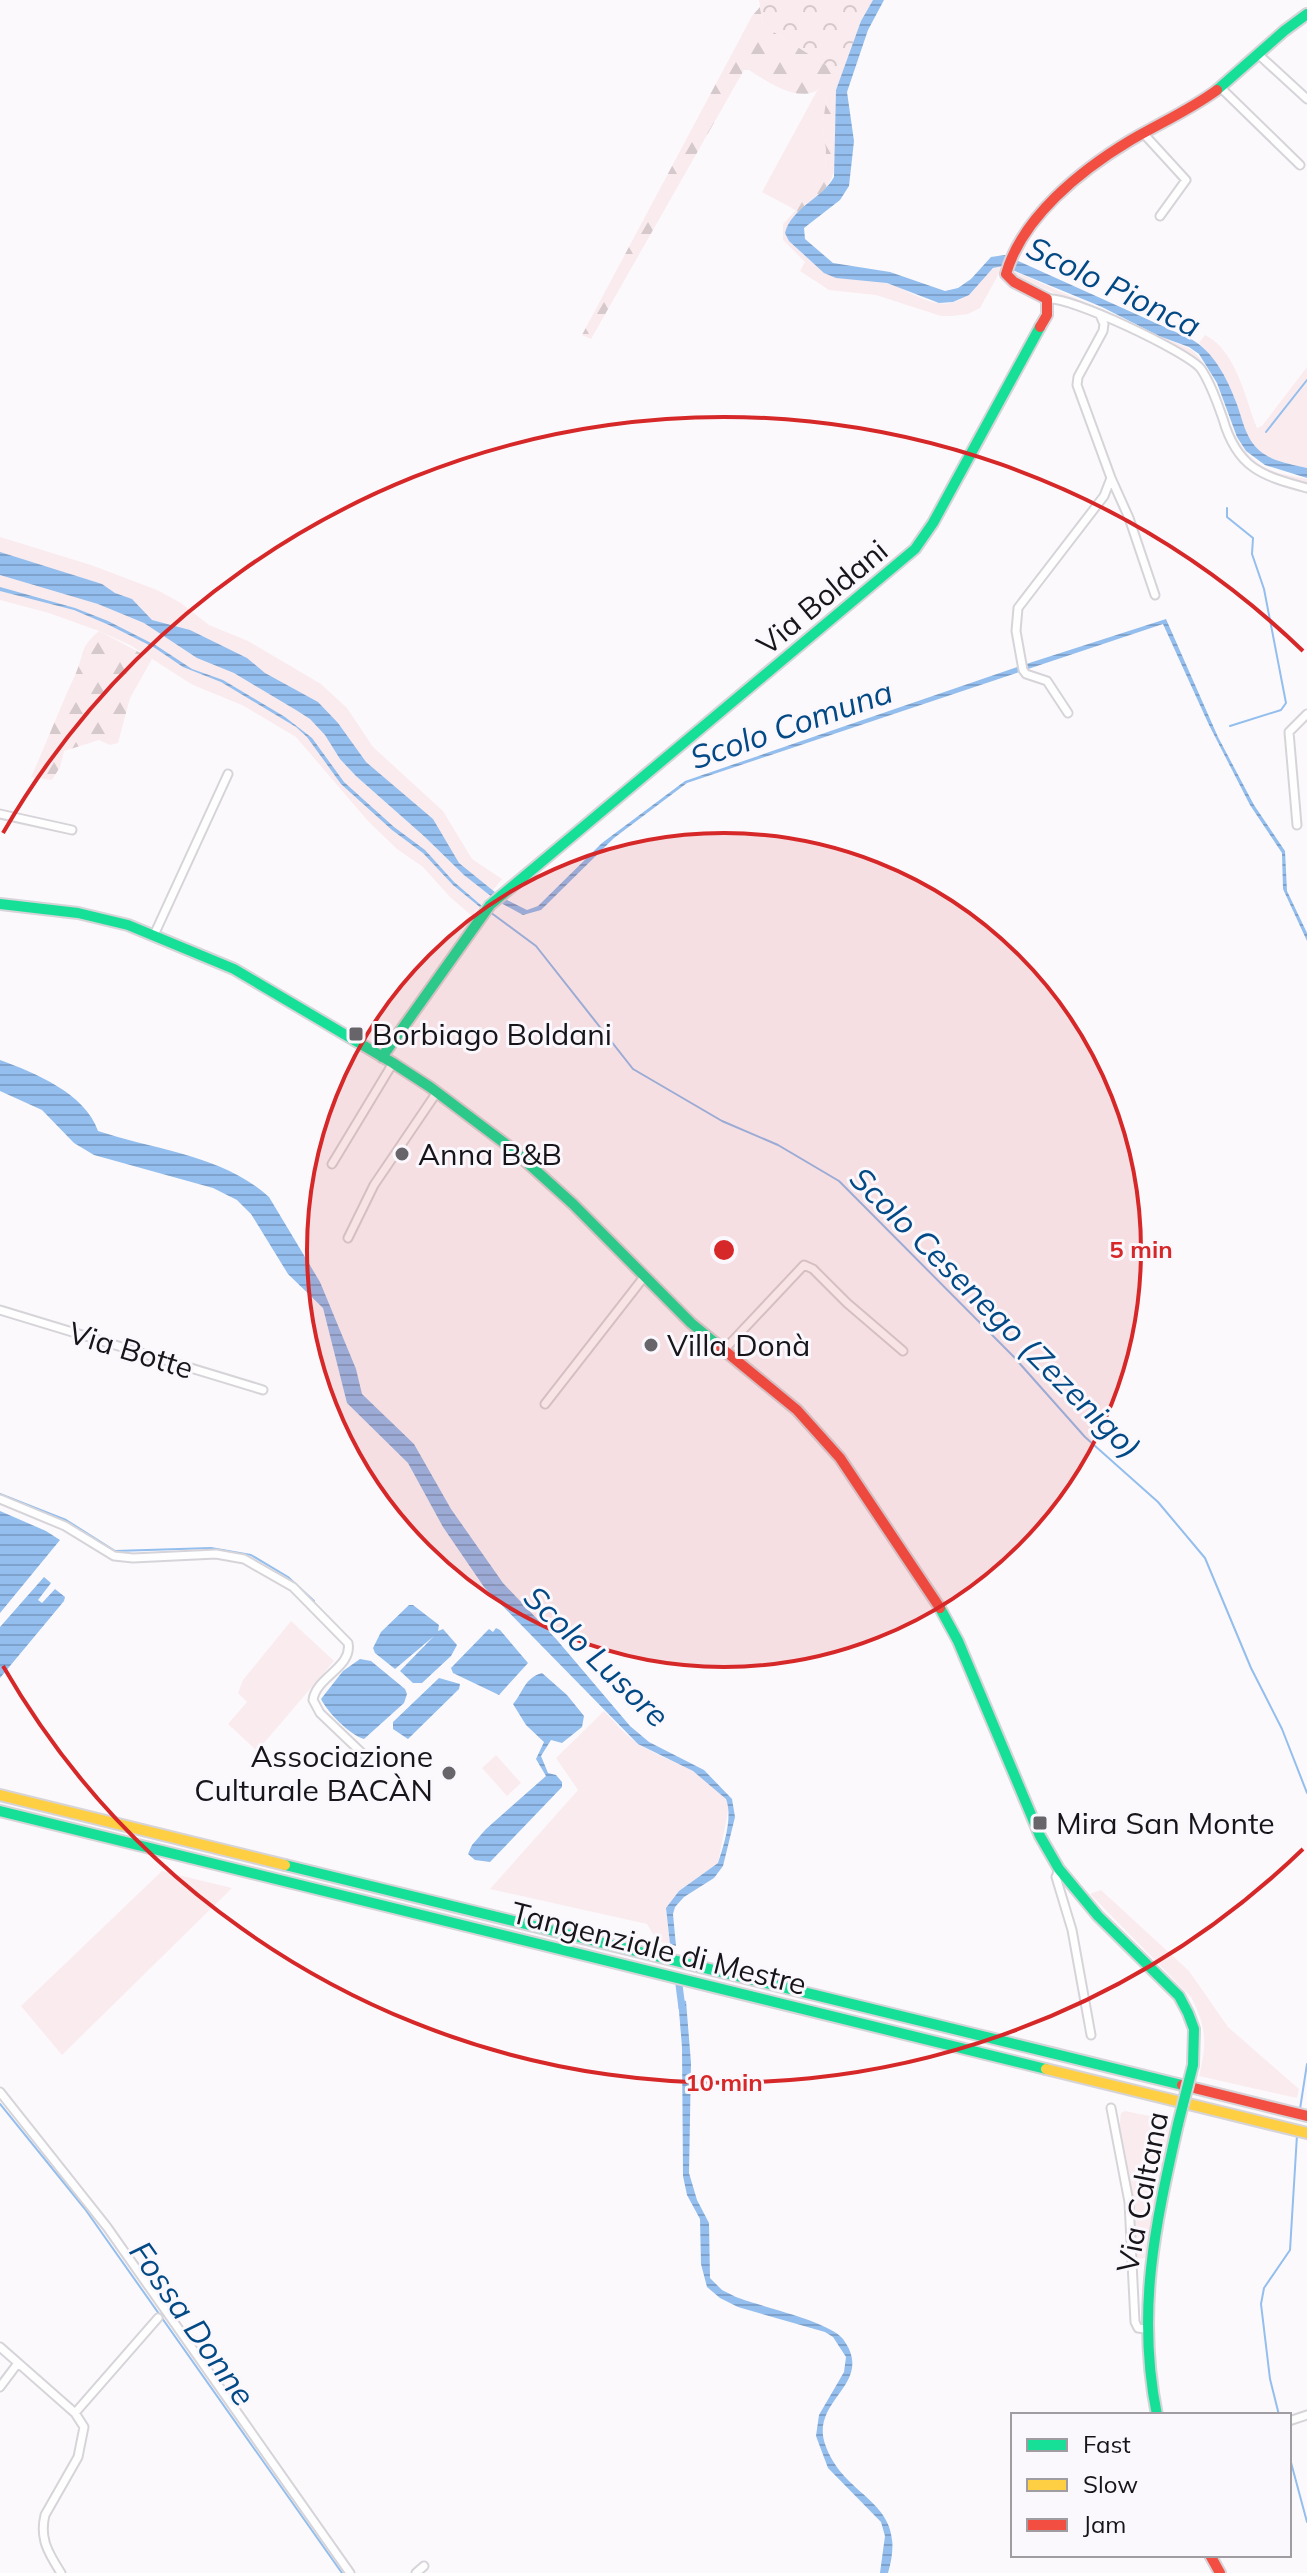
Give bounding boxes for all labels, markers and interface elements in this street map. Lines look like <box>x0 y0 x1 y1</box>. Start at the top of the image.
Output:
water label: Scolo Pionca <box>1021 227 1207 345</box>
street label: Via Boldani <box>749 531 895 663</box>
water label: Scolo Comuna <box>684 671 898 777</box>
place label: Borbiago Boldani <box>372 1015 612 1053</box>
marker: Borbiago Boldani <box>347 1025 365 1043</box>
place label: Anna B&B <box>418 1135 562 1173</box>
marker: Anna B&B <box>393 1145 411 1163</box>
water label: Scolo Cesenego (Zezenigo) <box>842 1158 1150 1466</box>
text: 5 min <box>1109 1234 1173 1264</box>
centre of rings <box>710 1236 738 1264</box>
street label: Via Botte <box>64 1313 198 1387</box>
place label: Villa Donà <box>667 1326 810 1364</box>
marker: Villa Donà <box>642 1336 660 1354</box>
water label: Scolo Lusore <box>516 1577 678 1735</box>
place label: Associazione Culturale BACÀN <box>194 1737 433 1809</box>
marker: Associazione Culturale BACÀN <box>440 1764 458 1782</box>
place label: Mira San Monte <box>1056 1804 1275 1842</box>
marker: Mira San Monte <box>1031 1814 1049 1832</box>
street label: Tangenziale di Mestre <box>508 1893 810 2003</box>
text: 10 min <box>685 2067 763 2097</box>
street label: Via Caltana <box>1108 2108 1176 2276</box>
water label: Fossa Donne <box>122 2233 264 2413</box>
legend <box>1011 2413 1291 2557</box>
text: Fast <box>1083 2429 1131 2459</box>
text: Slow <box>1083 2469 1138 2499</box>
text: Jam <box>1083 2509 1126 2539</box>

